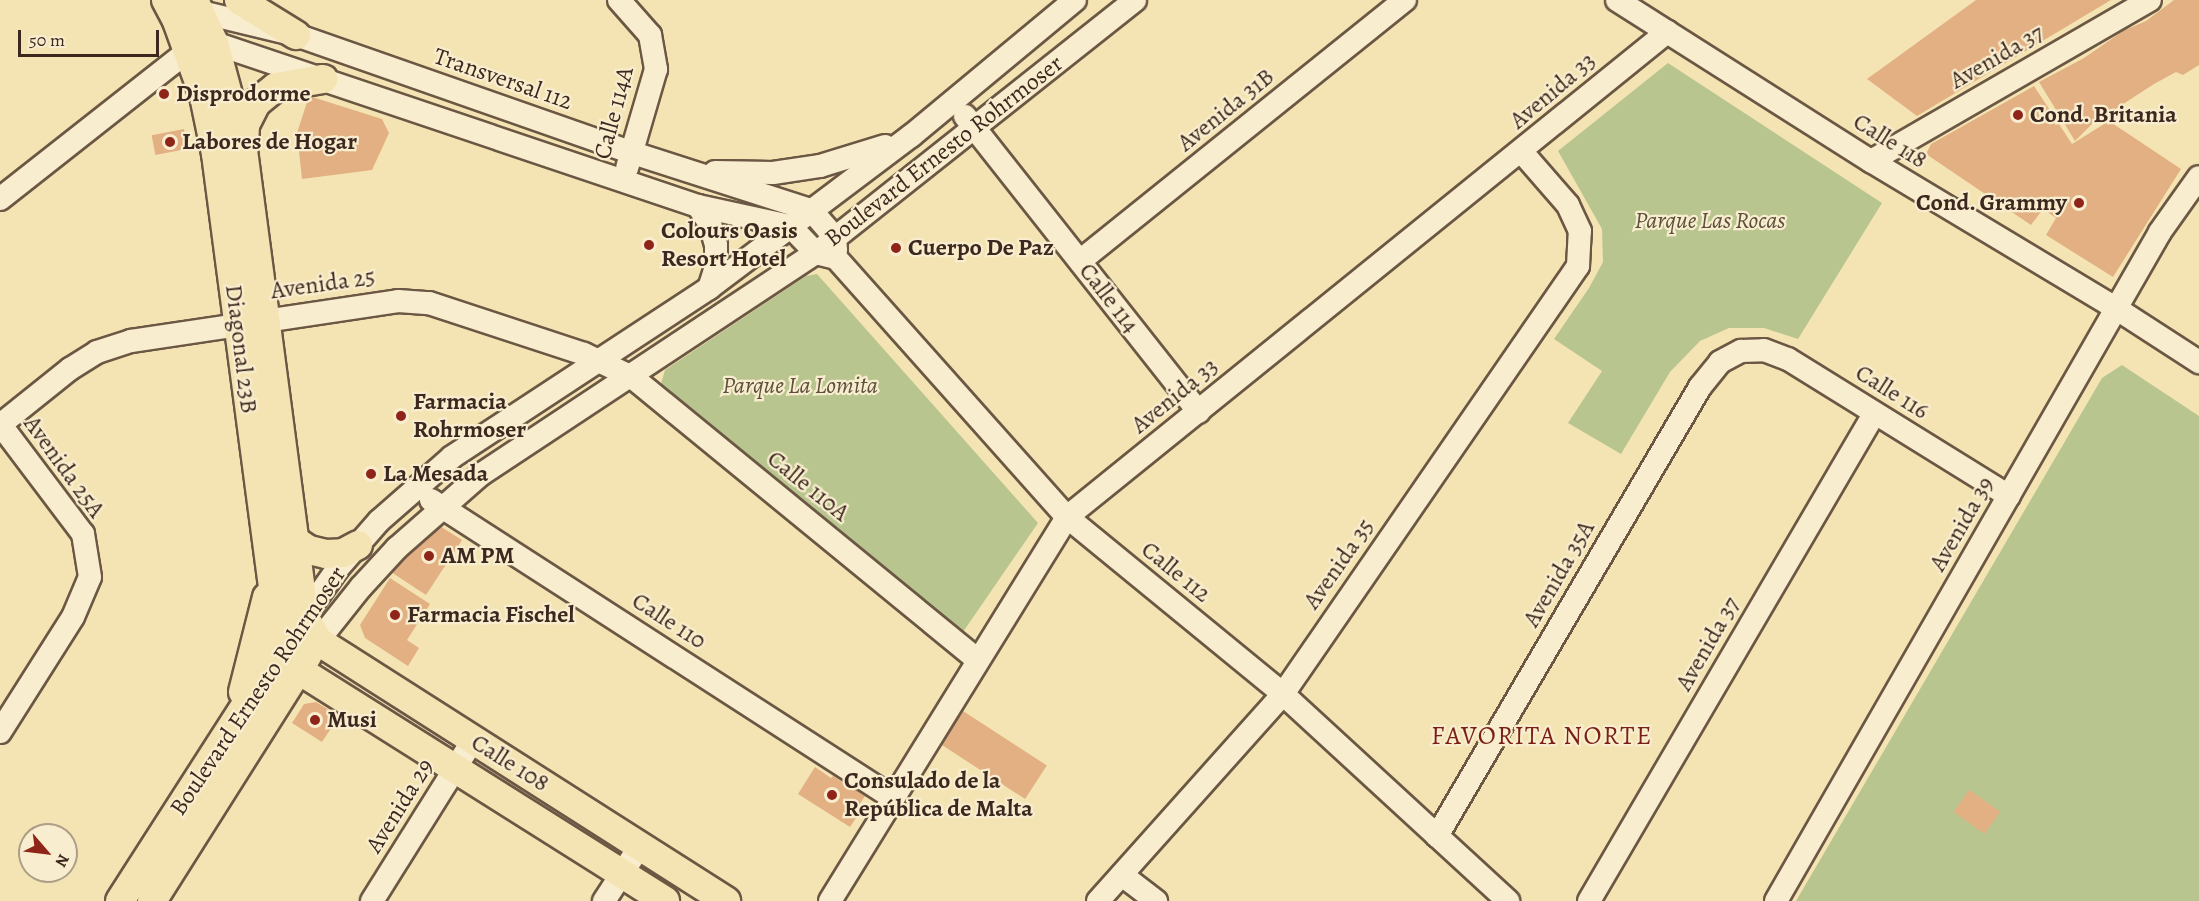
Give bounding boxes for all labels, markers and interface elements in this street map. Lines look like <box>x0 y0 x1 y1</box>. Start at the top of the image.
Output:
scale bar <box>21 18 162 56</box>
street label: Avenida 37 <box>1945 19 2049 95</box>
text: 50 m <box>29 28 65 52</box>
street label: Transversal 112 <box>430 42 576 116</box>
street label: Avenida 33 <box>1504 47 1602 135</box>
street label: Boulevard Ernesto Rohrmoser <box>819 49 1069 253</box>
street label: Avenida 31B <box>1172 62 1280 158</box>
street label: Calle 114A <box>588 64 640 162</box>
place label: Disprodorme <box>176 80 311 108</box>
marker: Disprodorme <box>157 87 171 101</box>
place label: Cond. Britania <box>2030 101 2177 129</box>
street label: Calle 118 <box>1848 107 1932 175</box>
marker: Cond. Britania <box>2011 108 2025 122</box>
place label: Labores de Hogar <box>182 128 357 156</box>
marker: Labores de Hogar <box>163 135 177 149</box>
place label: Cond. Grammy <box>1916 189 2067 217</box>
marker: Cond. Grammy <box>2072 196 2086 210</box>
park label: Parque Las Rocas <box>1635 207 1785 235</box>
place label: Colours Oasis Resort Hotel <box>661 217 798 273</box>
place label: Cuerpo De Paz <box>908 234 1054 262</box>
marker: Colours Oasis Resort Hotel <box>642 238 656 252</box>
marker: Cuerpo De Paz <box>889 241 903 255</box>
street label: Calle 114 <box>1073 257 1145 339</box>
street label: Avenida 25 <box>269 262 377 306</box>
street label: Diagonal 23B <box>219 283 263 415</box>
street label: Avenida 33 <box>1126 352 1224 440</box>
street label: Calle 116 <box>1850 358 1934 426</box>
park label: Parque La Lomita <box>722 372 878 400</box>
place label: Farmacia Rohrmoser <box>413 388 526 444</box>
marker: Farmacia Rohrmoser <box>394 409 408 423</box>
street label: Avenida 25A <box>17 410 111 524</box>
street label: Calle 110A <box>761 444 855 528</box>
place label: La Mesada <box>383 460 488 488</box>
marker: La Mesada <box>364 467 378 481</box>
street label: Avenida 39 <box>1923 472 2001 576</box>
street label: Avenida 35 <box>1297 513 1381 615</box>
street label: Avenida 35A <box>1517 516 1601 632</box>
street label: Calle 112 <box>1135 535 1217 609</box>
place label: AM PM <box>441 542 514 570</box>
marker: AM PM <box>422 549 436 563</box>
street label: Boulevard Ernesto Rohrmoser <box>164 561 352 821</box>
street label: Calle 110 <box>627 586 711 656</box>
street label: Avenida 37 <box>1670 592 1746 696</box>
place label: Farmacia Fischel <box>407 601 575 629</box>
marker: Farmacia Fischel <box>388 608 402 622</box>
place label: Musi <box>327 706 377 734</box>
marker: Musi <box>308 713 322 727</box>
district label: FAVORITA NORTE <box>1431 720 1653 752</box>
street label: Calle 108 <box>466 728 554 798</box>
street label: Avenida 29 <box>360 754 440 858</box>
place label: Consulado de la República de Malta <box>844 767 1033 823</box>
marker: Consulado de la República de Malta <box>825 788 839 802</box>
north arrow <box>18 823 78 883</box>
text: N <box>50 850 75 871</box>

